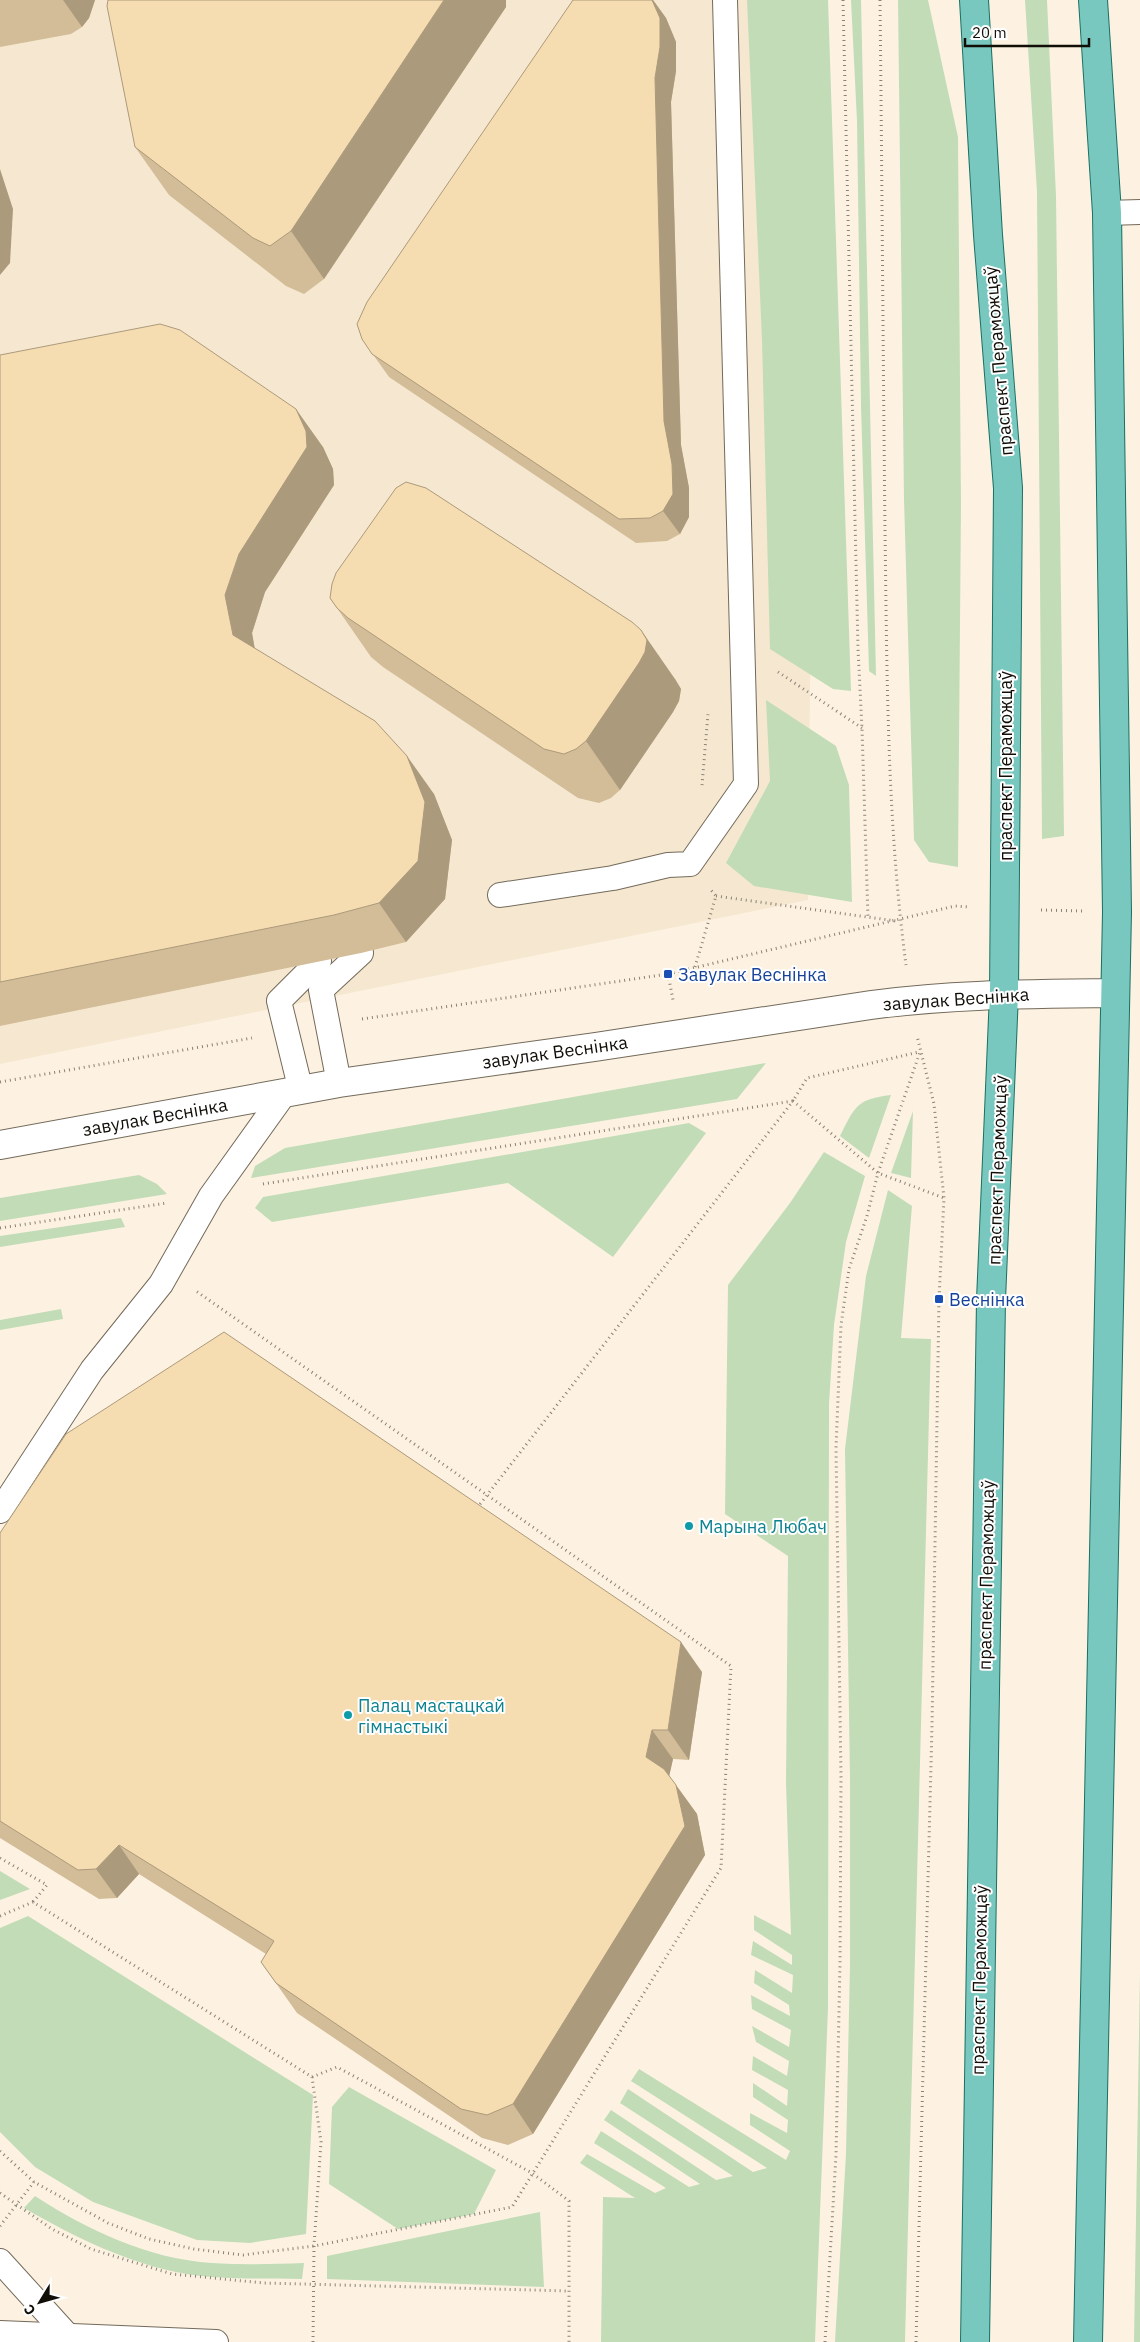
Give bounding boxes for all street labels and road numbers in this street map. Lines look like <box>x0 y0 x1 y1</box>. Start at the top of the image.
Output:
street label: праспект Пераможцаў <box>978 265 1018 457</box>
street label: праспект Пераможцаў <box>994 671 1017 861</box>
street label: завулак Веснінка <box>882 982 1030 1016</box>
street label: завулак Веснінка <box>481 1030 630 1074</box>
street label: праспект Пераможцаў <box>982 1075 1012 1265</box>
street label: завулак Веснінка <box>81 1093 230 1141</box>
street label: праспект Пераможцаў <box>973 1480 999 1670</box>
street label: праспект Пераможцаў <box>966 1885 992 2075</box>

